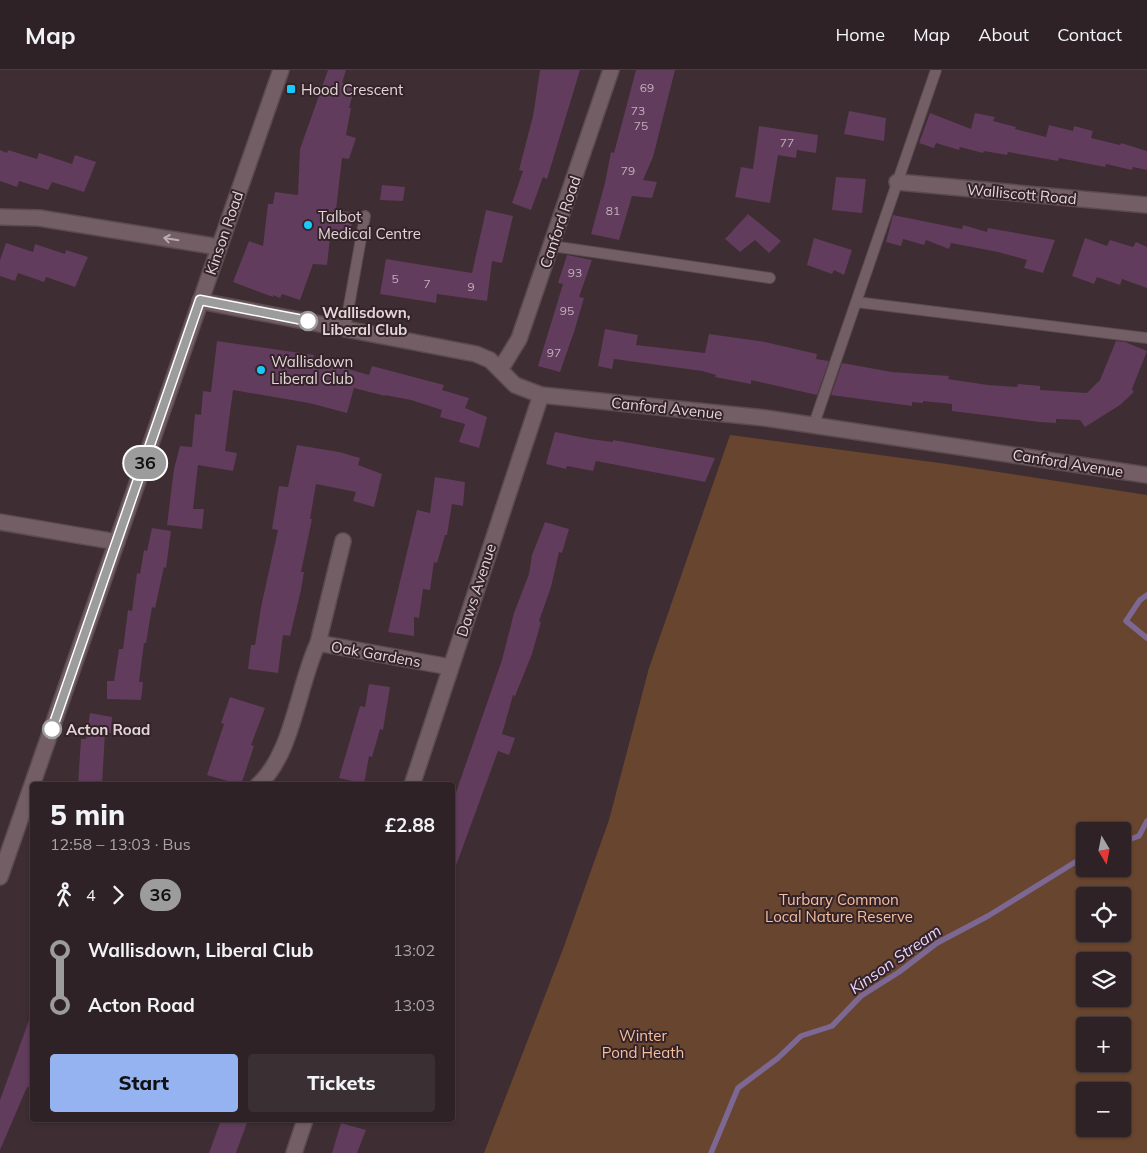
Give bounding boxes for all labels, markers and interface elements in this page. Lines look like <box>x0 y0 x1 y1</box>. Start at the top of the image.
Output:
text: Map <box>25 20 76 50</box>
text: Home <box>835 23 885 46</box>
text: Map <box>913 23 950 46</box>
text: About <box>978 23 1029 46</box>
text: Contact <box>1057 23 1122 46</box>
place label: Hood Crescent <box>301 80 403 99</box>
house number: 69 <box>640 80 654 95</box>
marker: Hood Crescent <box>285 83 297 95</box>
house number: 73 <box>631 103 645 118</box>
house number: 75 <box>634 118 648 133</box>
house number: 77 <box>780 135 794 150</box>
house number: 79 <box>621 163 635 178</box>
street label: Canford Road <box>535 173 585 271</box>
street label: Walliscott Road <box>967 180 1077 208</box>
street label: Kinson Road <box>201 189 247 277</box>
house number: 81 <box>606 203 620 218</box>
place label: Talbot Medical Centre <box>318 207 421 243</box>
marker: Talbot Medical Centre <box>302 219 314 231</box>
one-way arrow <box>163 234 179 244</box>
house number: 93 <box>568 265 582 280</box>
house number: 5 <box>391 271 399 286</box>
house number: 7 <box>423 276 431 291</box>
house number: 9 <box>467 279 475 294</box>
place label: Wallisdown, Liberal Club <box>322 303 411 339</box>
house number: 95 <box>560 303 574 318</box>
marker: Wallisdown, Liberal Club <box>298 311 318 331</box>
house number: 97 <box>547 345 561 360</box>
place label: Wallisdown Liberal Club <box>271 352 353 388</box>
marker: Wallisdown Liberal Club <box>255 364 267 376</box>
street label: Canford Avenue <box>610 393 724 423</box>
street label: Canford Avenue <box>1011 445 1125 481</box>
line badge: 36 <box>122 447 168 479</box>
text: 36 <box>134 451 156 474</box>
street label: Daws Avenue <box>452 541 500 639</box>
street label: Oak Gardens <box>330 637 422 671</box>
marker: Acton Road <box>42 719 62 739</box>
place label: Acton Road <box>66 720 150 739</box>
text: 5 min <box>50 797 125 832</box>
text: £2.88 <box>385 813 435 837</box>
north arrow <box>1076 822 1131 878</box>
map controls <box>1076 822 1131 1137</box>
text: 12:58 – 13:03 · Bus <box>50 834 191 854</box>
icon: walk <box>50 881 78 909</box>
icon: forward <box>104 881 132 909</box>
text: 36 <box>150 883 171 906</box>
text: 4 <box>86 885 96 905</box>
button: locate <box>1076 887 1131 942</box>
park label: Turbary Common Local Nature Reserve <box>765 890 913 926</box>
water label: Kinson Stream <box>845 920 945 998</box>
text: Wallisdown, Liberal Club <box>88 938 314 962</box>
text: 13:02 <box>393 940 435 960</box>
button: layers <box>1076 952 1131 1007</box>
text: Acton Road <box>88 993 195 1017</box>
text: 13:03 <box>393 995 435 1015</box>
button: + <box>1076 1017 1131 1072</box>
park label: Winter Pond Heath <box>602 1026 684 1062</box>
button: Start <box>50 1054 238 1112</box>
button: Tickets <box>248 1054 435 1112</box>
button: − <box>1076 1082 1131 1137</box>

